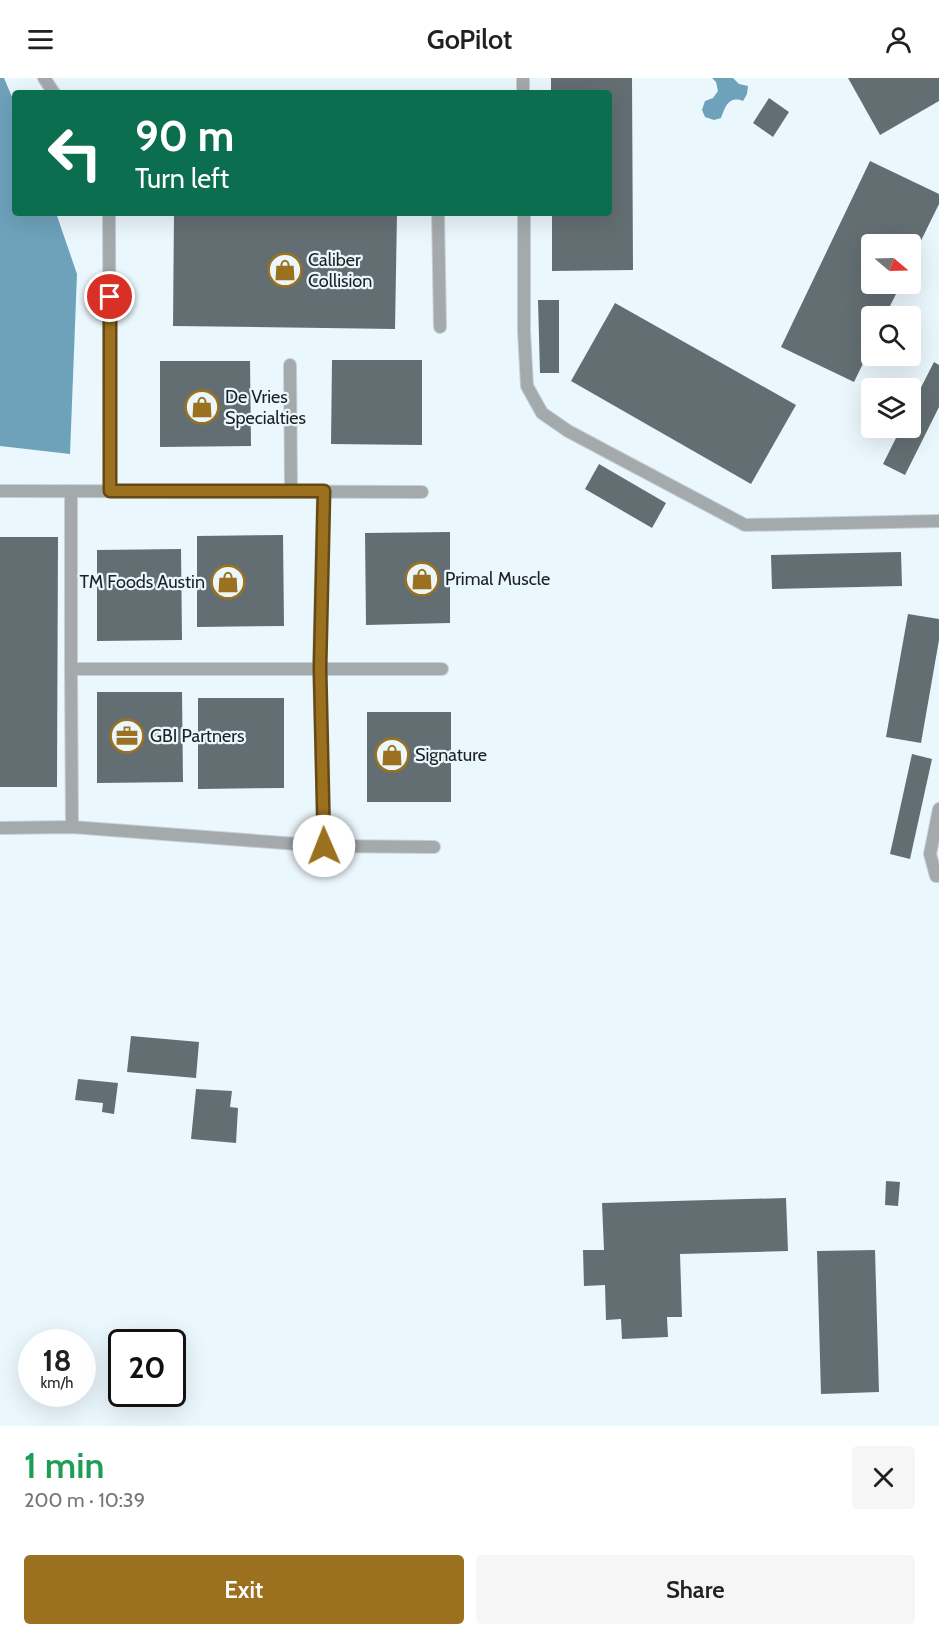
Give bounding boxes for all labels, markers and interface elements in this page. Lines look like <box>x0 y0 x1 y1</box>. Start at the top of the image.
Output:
icon: menu <box>24 23 57 56</box>
text: GoPilot <box>427 23 512 56</box>
icon: person <box>882 23 915 56</box>
text: 90 m <box>135 110 234 162</box>
icon: left <box>36 114 114 192</box>
text: Turn left <box>135 162 229 195</box>
north arrow <box>861 234 921 294</box>
map controls <box>861 234 921 438</box>
place label: Caliber Collision <box>308 249 372 292</box>
shop icon: Caliber Collision <box>267 252 303 288</box>
pin <box>84 271 135 322</box>
icon: arrive <box>93 280 126 313</box>
button: search <box>861 306 921 366</box>
button: layers <box>861 378 921 438</box>
place label: De Vries Specialties <box>225 386 306 429</box>
shop icon: De Vries Specialties <box>184 389 220 425</box>
shop icon: Primal Muscle <box>404 561 440 597</box>
shop icon: TM Foods Austin <box>210 564 246 600</box>
place label: Primal Muscle <box>445 568 550 590</box>
place label: TM Foods Austin <box>80 571 205 593</box>
office icon: GBI Partners <box>109 718 145 754</box>
place label: GBI Partners <box>150 725 244 747</box>
shop icon: Signature <box>374 737 410 773</box>
place label: Signature <box>415 744 487 766</box>
position arrow <box>292 814 356 878</box>
speed limit sign: 20 <box>108 1329 186 1407</box>
text: 18 <box>42 1342 72 1379</box>
text: km/h <box>41 1374 73 1392</box>
text: 1 min <box>24 1443 104 1487</box>
button: close <box>852 1446 915 1509</box>
text: 200 m · 10:39 <box>24 1488 145 1512</box>
button: Exit <box>24 1555 464 1624</box>
button: Share <box>476 1555 915 1624</box>

